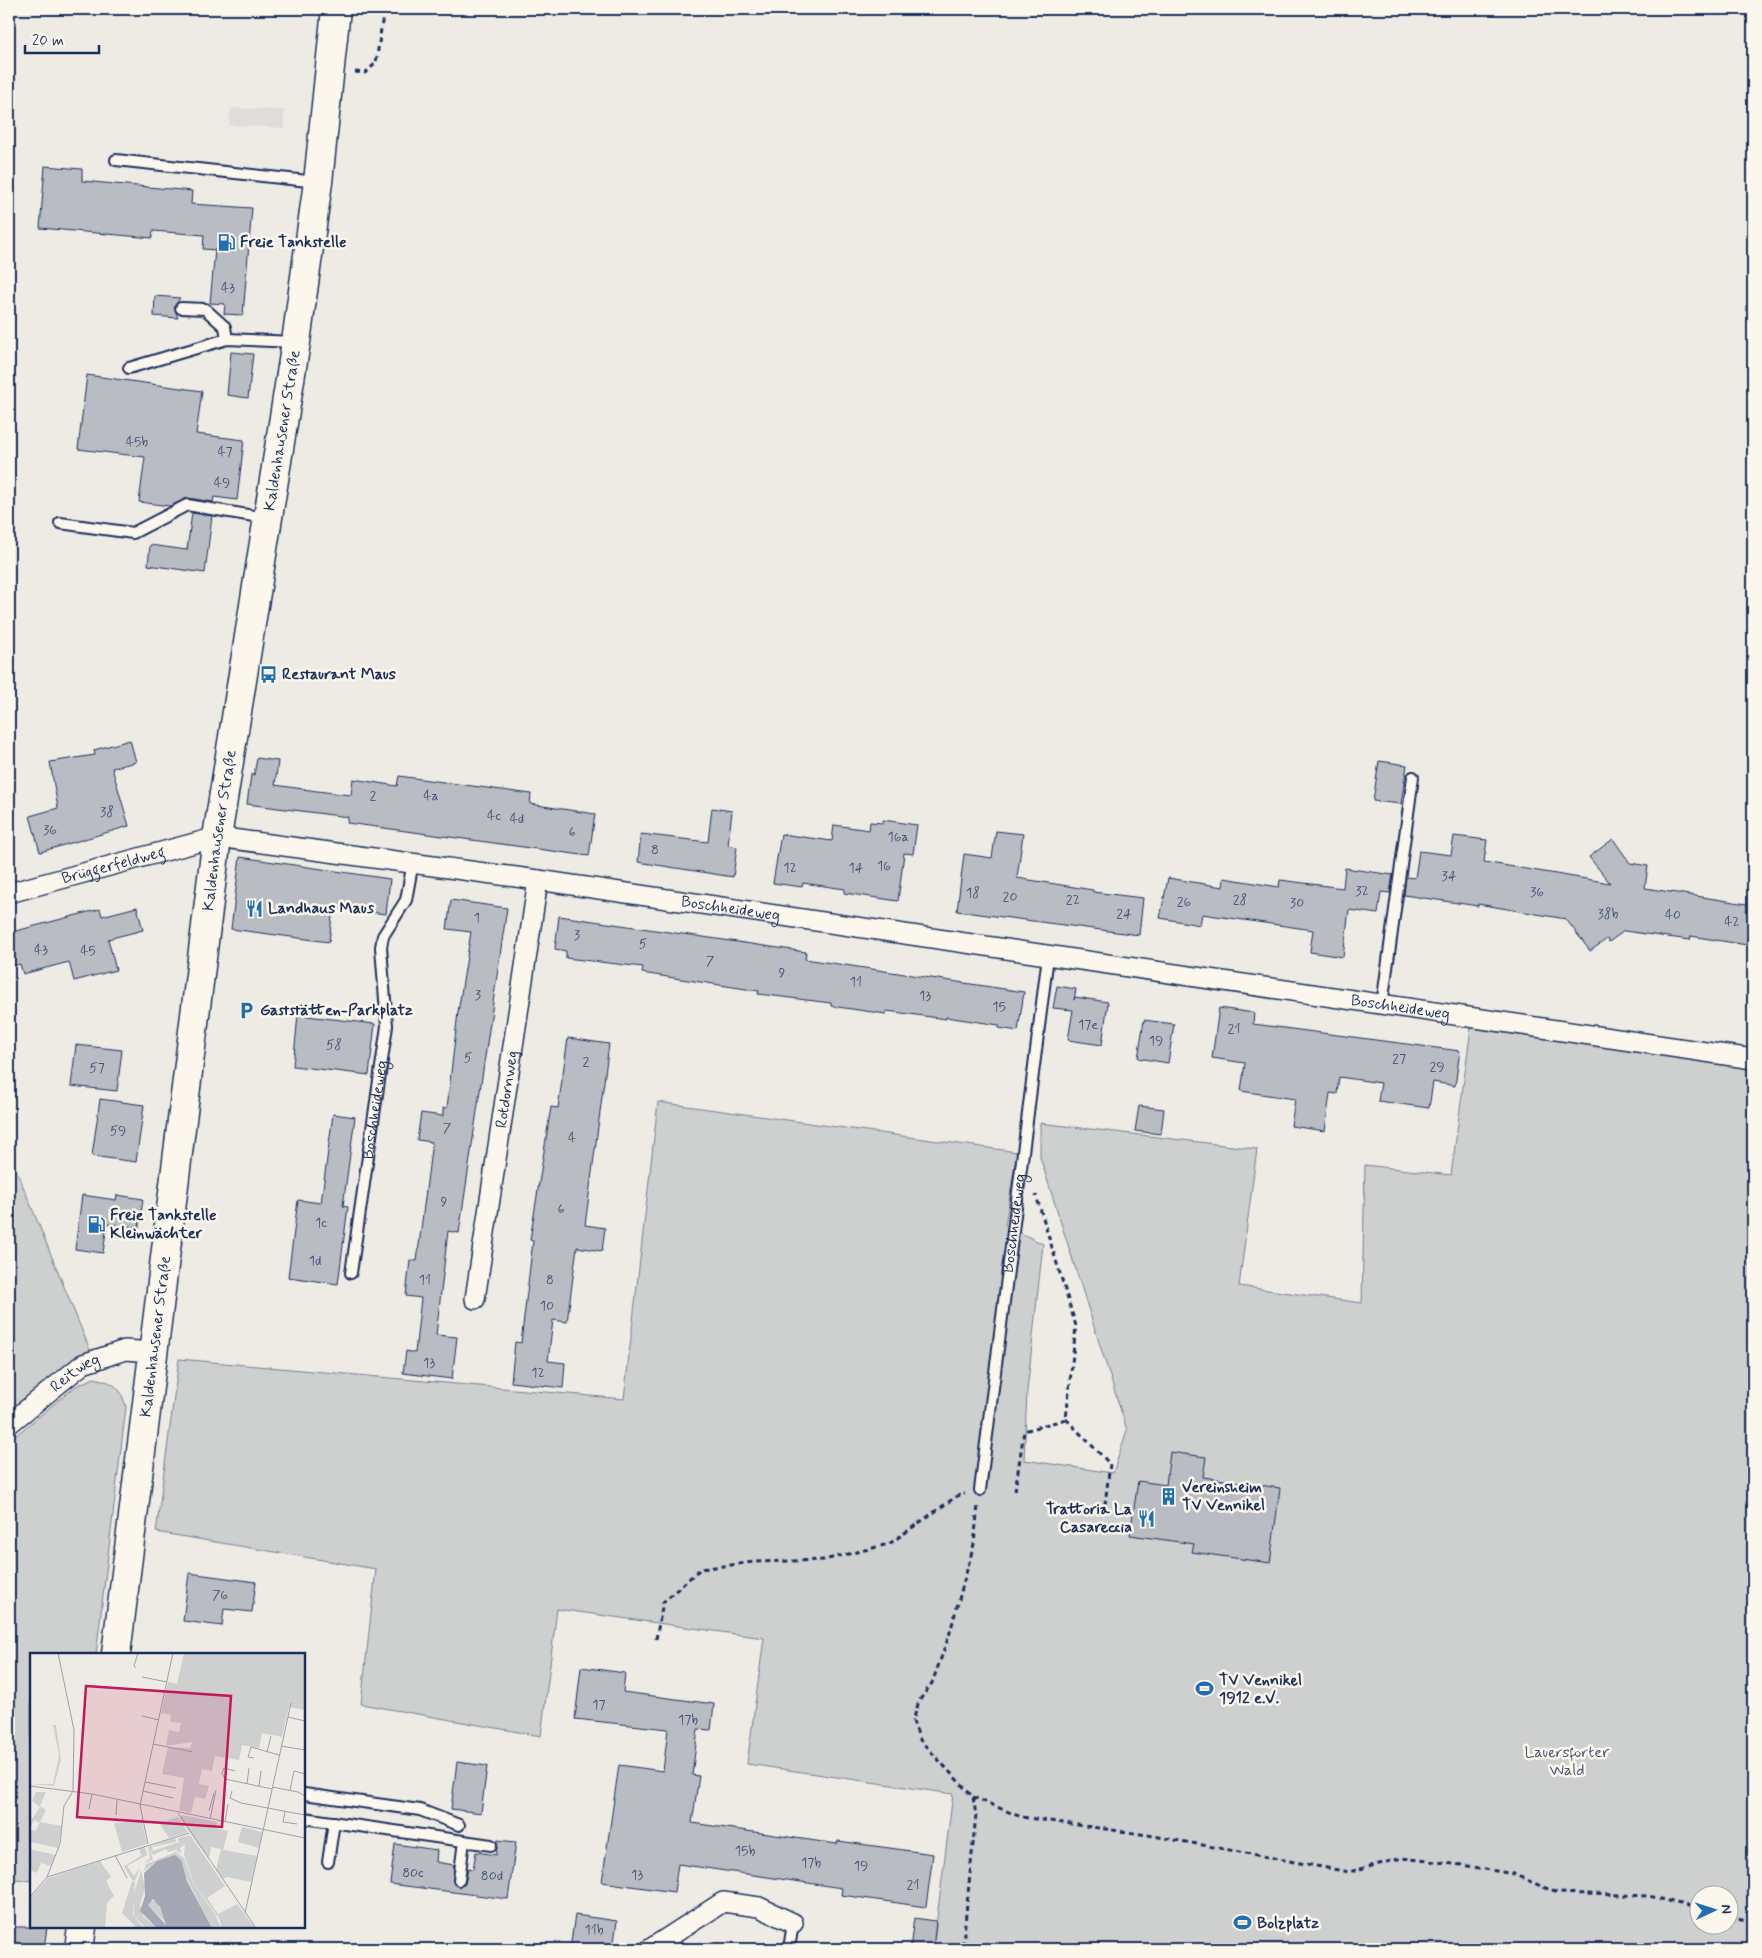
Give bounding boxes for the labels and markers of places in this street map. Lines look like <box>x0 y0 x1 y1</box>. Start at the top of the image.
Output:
fuel station icon: Freie Tankstelle <box>216 232 236 252</box>
place label: Freie Tankstelle <box>240 232 347 253</box>
bus stop icon: Restaurant Maus <box>258 664 278 684</box>
place label: Restaurant Maus <box>282 664 396 685</box>
restaurant icon: Landhaus Maus <box>244 898 264 918</box>
place label: Landhaus Maus <box>268 898 375 919</box>
parking icon: Gaststätten-Parkplatz <box>236 1000 256 1020</box>
place label: Gaststätten-Parkplatz <box>260 1000 413 1021</box>
place label: Freie Tankstelle Kleinwächter <box>110 1205 217 1244</box>
fuel station icon: Freie Tankstelle Kleinwächter <box>86 1214 106 1234</box>
place label: Vereinsheim TV Vennikel <box>1182 1477 1265 1516</box>
building icon: Vereinsheim TV Vennikel <box>1158 1486 1178 1506</box>
place label: Trattoria La Casareccia <box>1046 1499 1132 1538</box>
restaurant icon: Trattoria La Casareccia <box>1136 1508 1156 1528</box>
place label: TV Vennikel 1912 e.V. <box>1219 1670 1302 1709</box>
sports icon: TV Vennikel 1912 e.V. <box>1195 1679 1215 1699</box>
sports icon: Bolzplatz <box>1233 1913 1253 1933</box>
place label: Bolzplatz <box>1257 1913 1319 1934</box>

